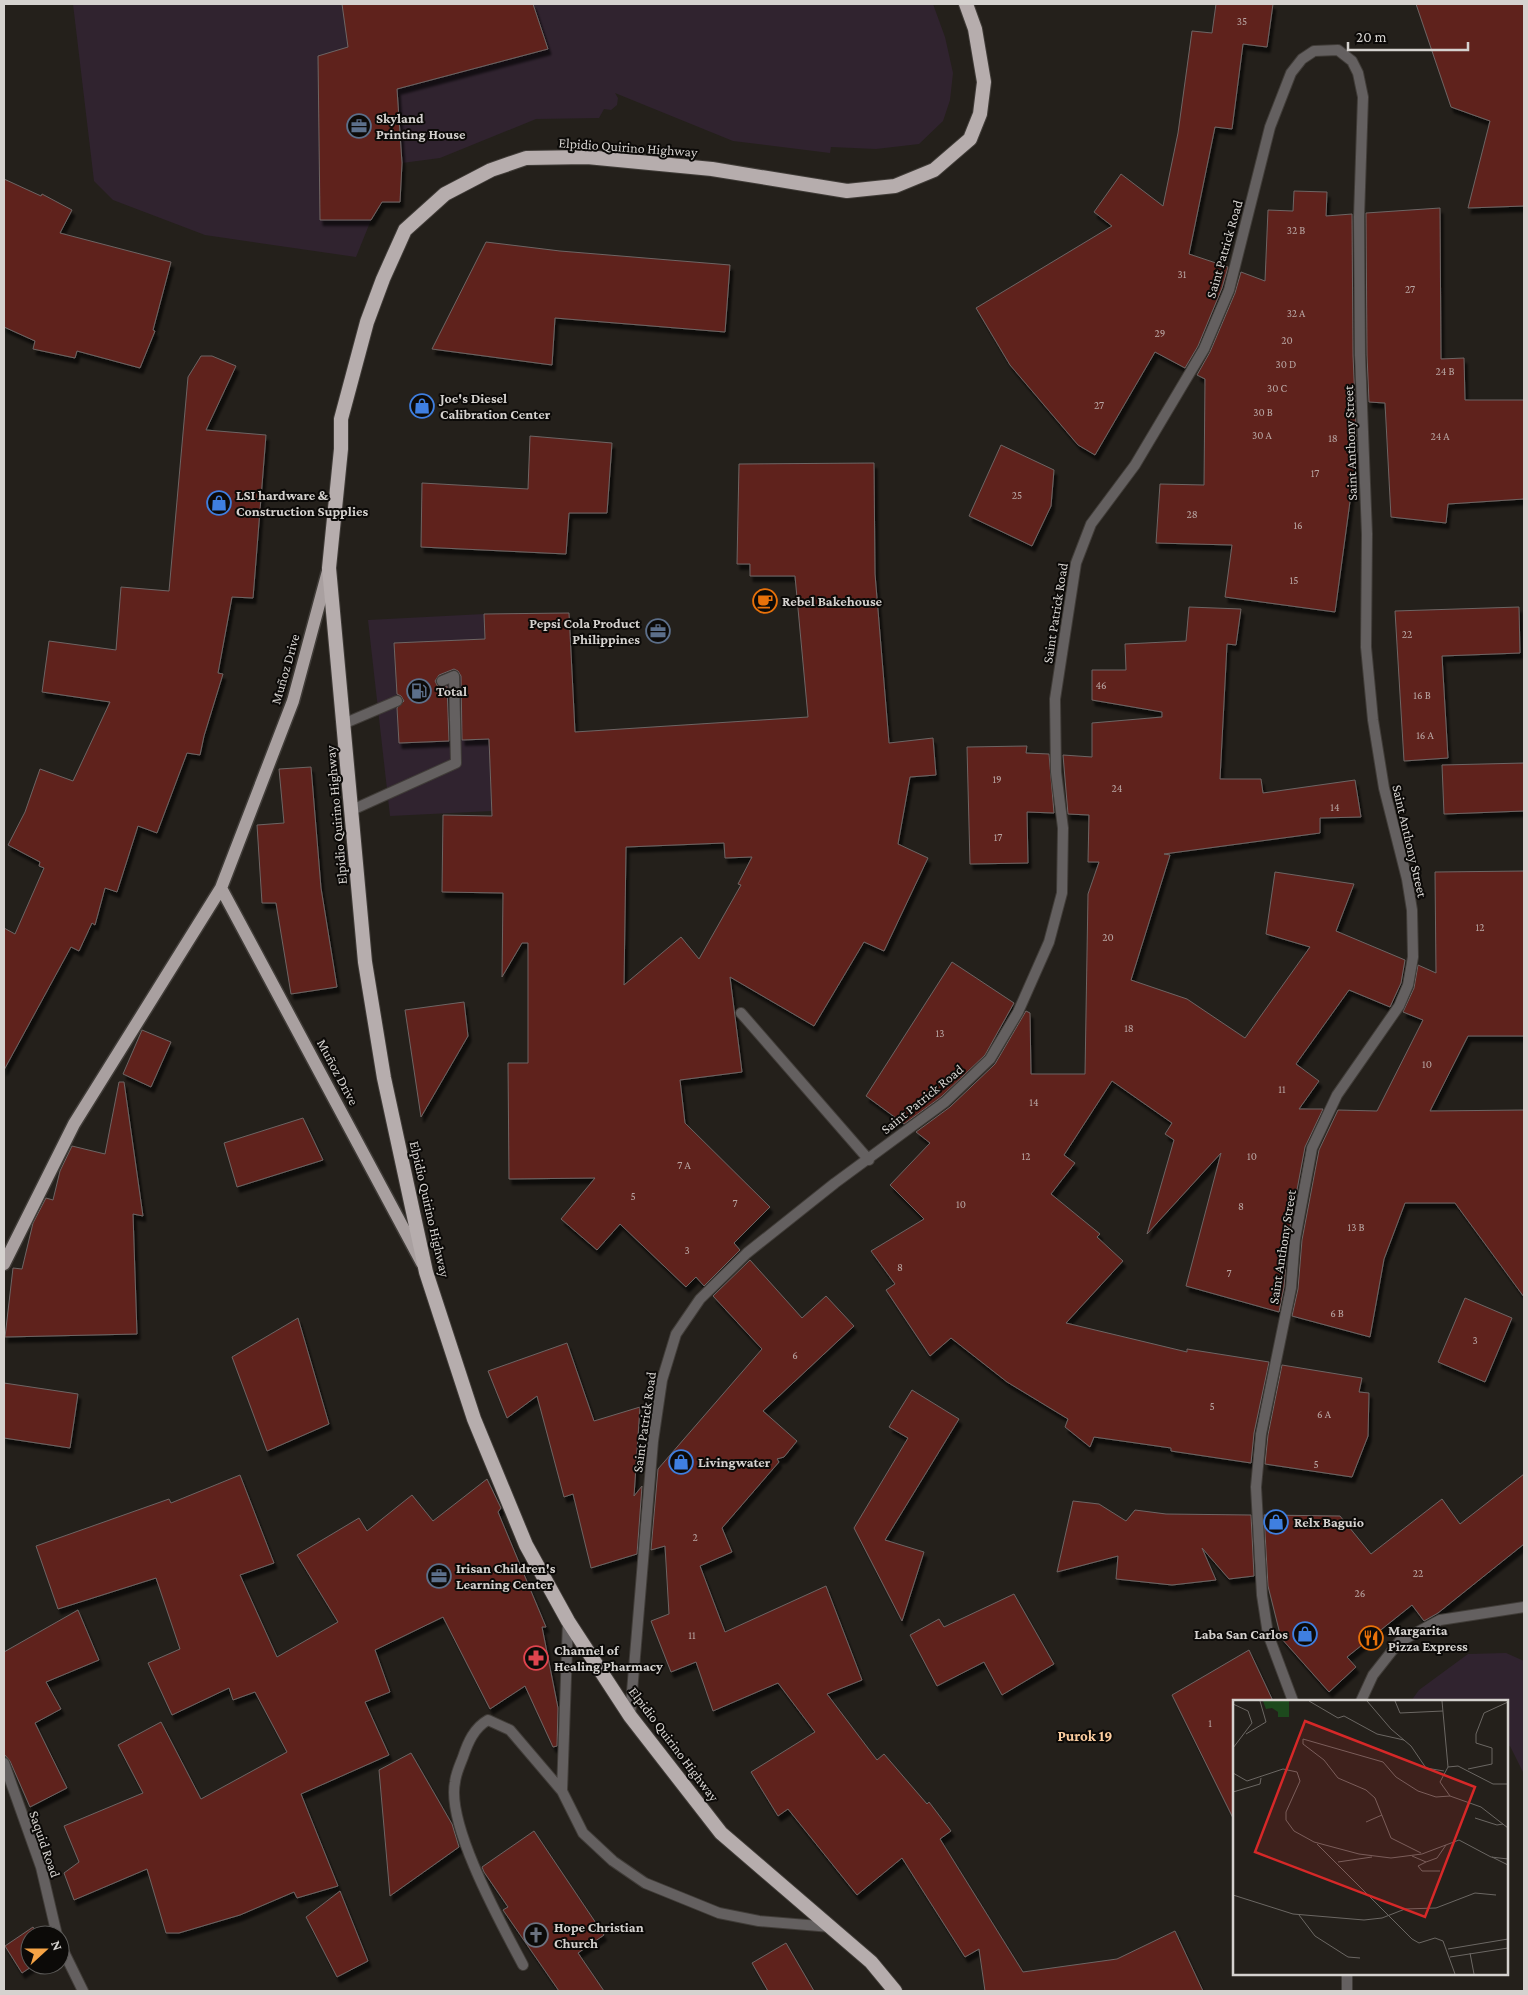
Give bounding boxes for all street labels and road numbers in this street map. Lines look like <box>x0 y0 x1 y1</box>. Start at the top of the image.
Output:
street label: Elpidio Quirino Highway <box>558 134 699 160</box>
street label: Saint Patrick Road <box>1202 197 1246 300</box>
street label: Saint Anthony Street <box>1340 385 1360 501</box>
street label: Saint Patrick Road <box>1039 561 1071 664</box>
street label: Muñoz Drive <box>267 632 303 706</box>
street label: Elpidio Quirino Highway <box>322 744 350 885</box>
street label: Saint Anthony Street <box>1389 783 1431 899</box>
street label: Muñoz Drive <box>314 1036 362 1108</box>
street label: Saint Patrick Road <box>878 1060 967 1137</box>
street label: Elpidio Quirino Highway <box>407 1139 454 1279</box>
street label: Saint Anthony Street <box>1265 1188 1299 1305</box>
street label: Saint Patrick Road <box>629 1370 659 1473</box>
street label: Elpidio Quirino Highway <box>626 1684 723 1805</box>
street label: Saquid Road <box>26 1808 64 1880</box>

